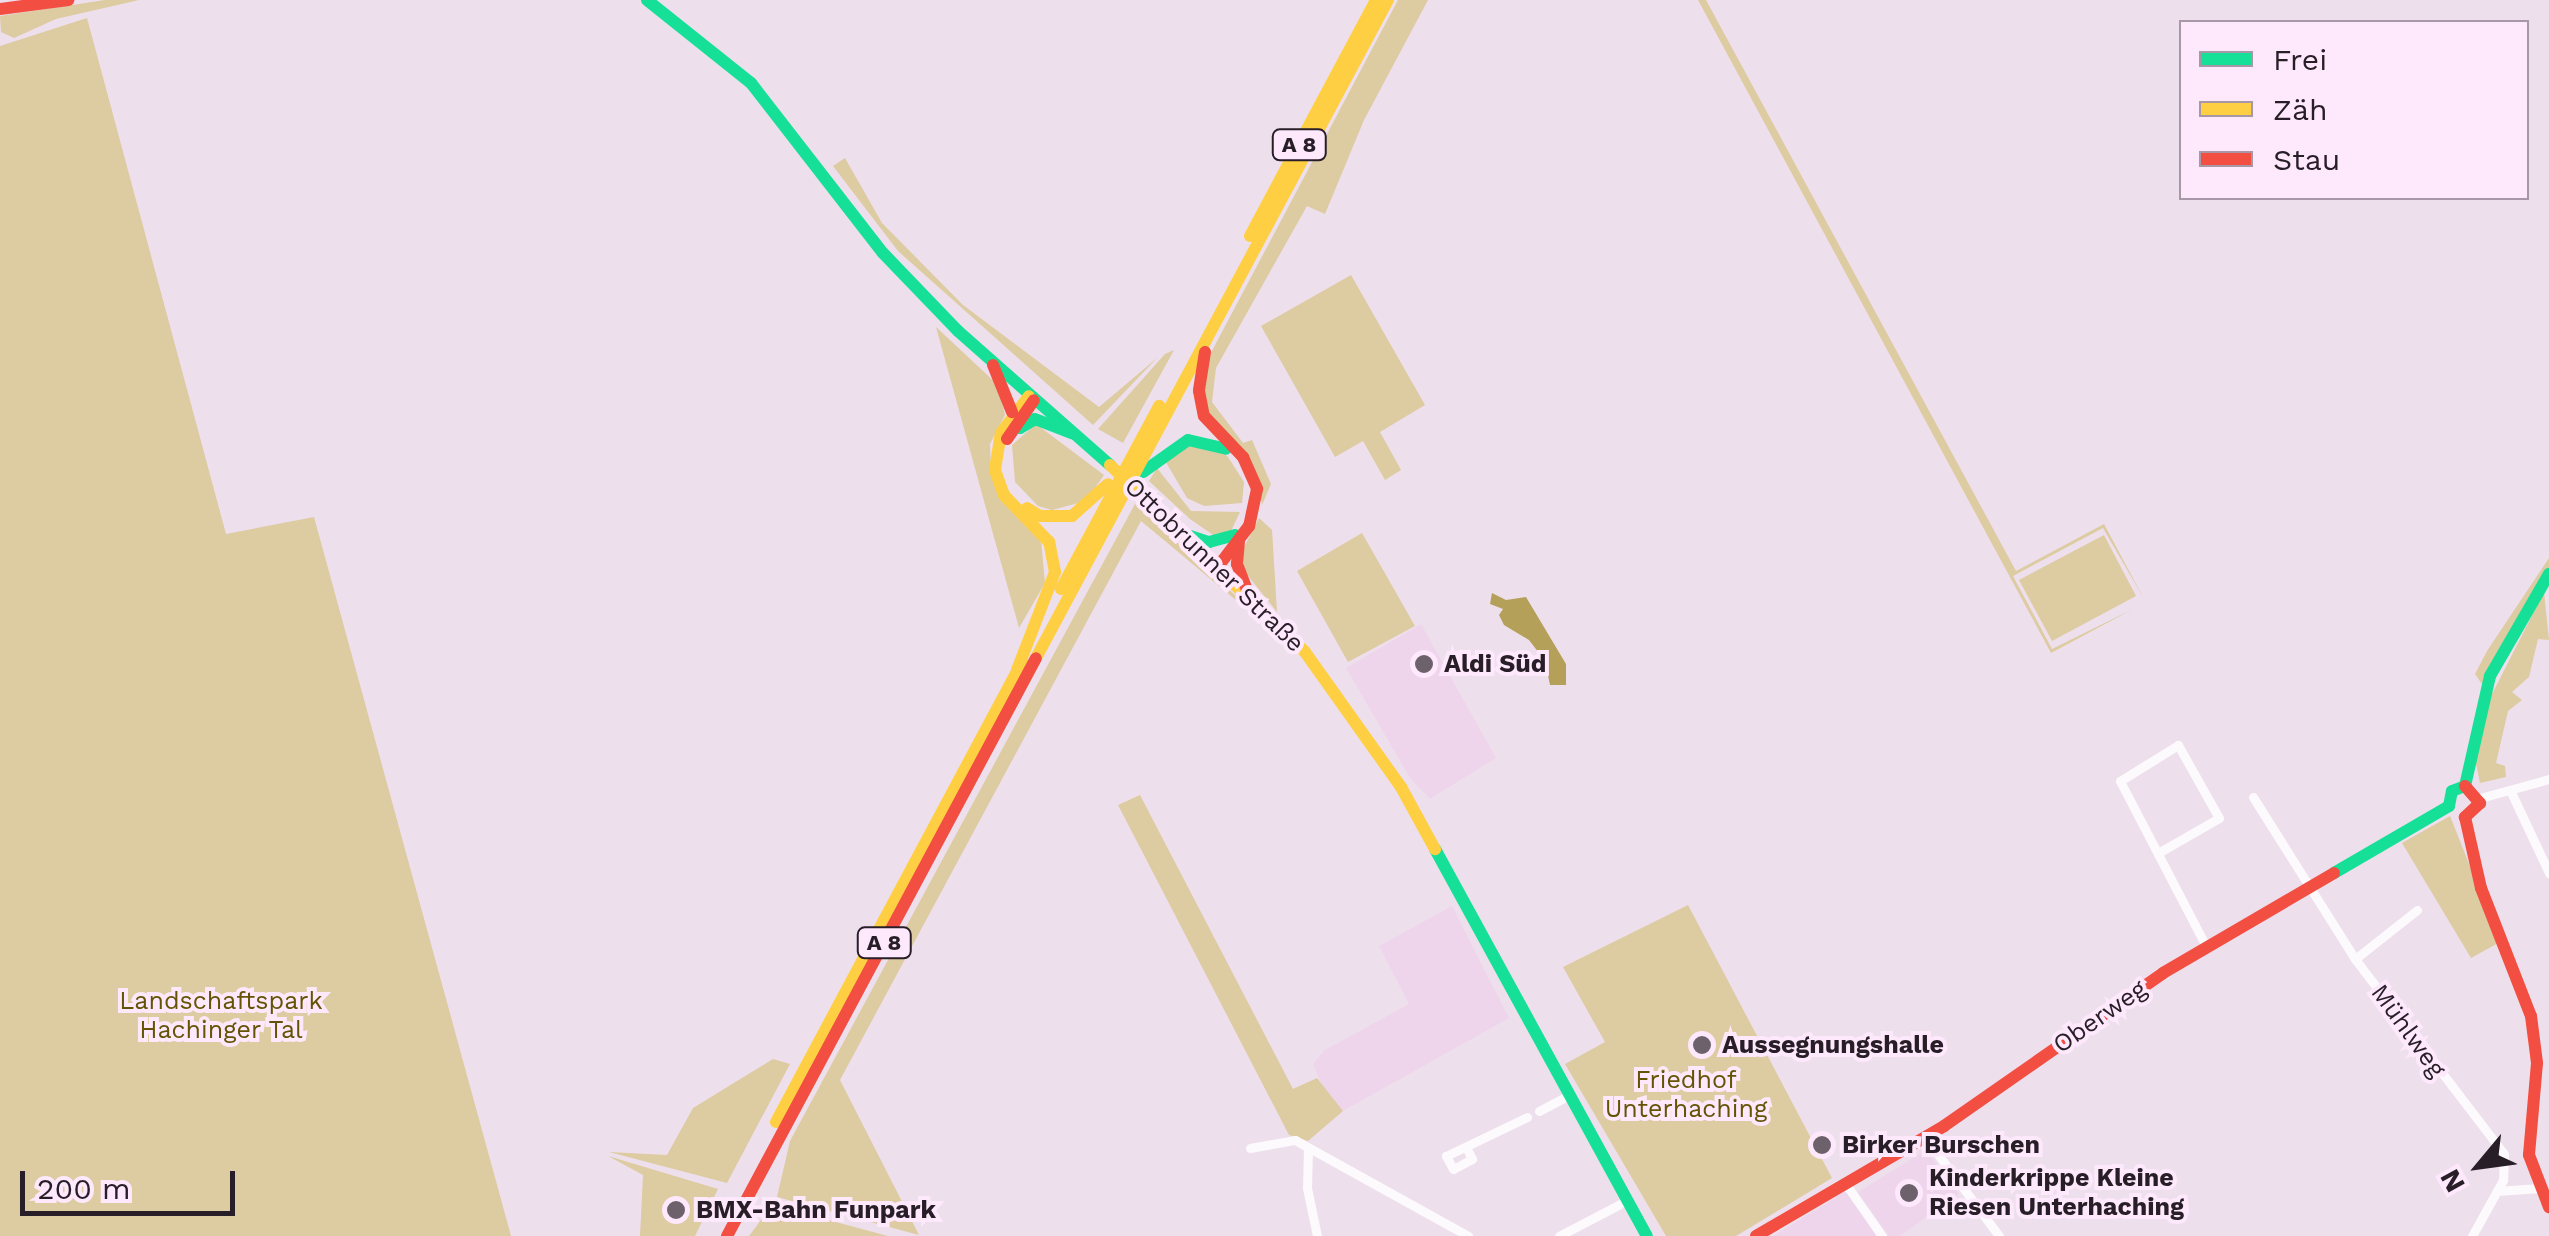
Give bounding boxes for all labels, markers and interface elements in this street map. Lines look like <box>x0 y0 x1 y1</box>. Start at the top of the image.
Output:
legend <box>2179 20 2529 200</box>
text: Frei <box>2273 42 2327 77</box>
text: Zäh <box>2273 92 2327 127</box>
road number: A 8 <box>1272 128 1326 162</box>
text: Stau <box>2273 142 2340 177</box>
street label: Ottobrunner Straße <box>1118 471 1310 659</box>
place label: Aldi Süd <box>1444 649 1546 679</box>
marker: Aldi Süd <box>1413 653 1435 675</box>
road number: A 8 <box>856 926 912 960</box>
street label: Oberweg <box>2048 974 2152 1060</box>
street label: Mühlweg <box>2364 979 2452 1083</box>
park label: Landschaftspark Hachinger Tal <box>119 987 323 1046</box>
place label: Aussegnungshalle <box>1722 1030 1944 1060</box>
marker: Aussegnungshalle <box>1691 1034 1713 1056</box>
park label: Friedhof Unterhaching <box>1605 1066 1767 1125</box>
north arrow <box>2429 1116 2529 1216</box>
place label: Birker Burschen <box>1842 1130 2040 1160</box>
marker: Birker Burschen <box>1811 1134 1833 1156</box>
scale bar <box>25 1151 240 1213</box>
place label: Kinderkrippe Kleine Riesen Unterhaching <box>1929 1164 2184 1223</box>
text: N <box>2433 1164 2472 1198</box>
text: 200 m <box>37 1171 131 1206</box>
marker: Kinderkrippe Kleine Riesen Unterhaching <box>1898 1182 1920 1204</box>
place label: BMX-Bahn Funpark <box>696 1195 936 1225</box>
marker: BMX-Bahn Funpark <box>665 1199 687 1221</box>

